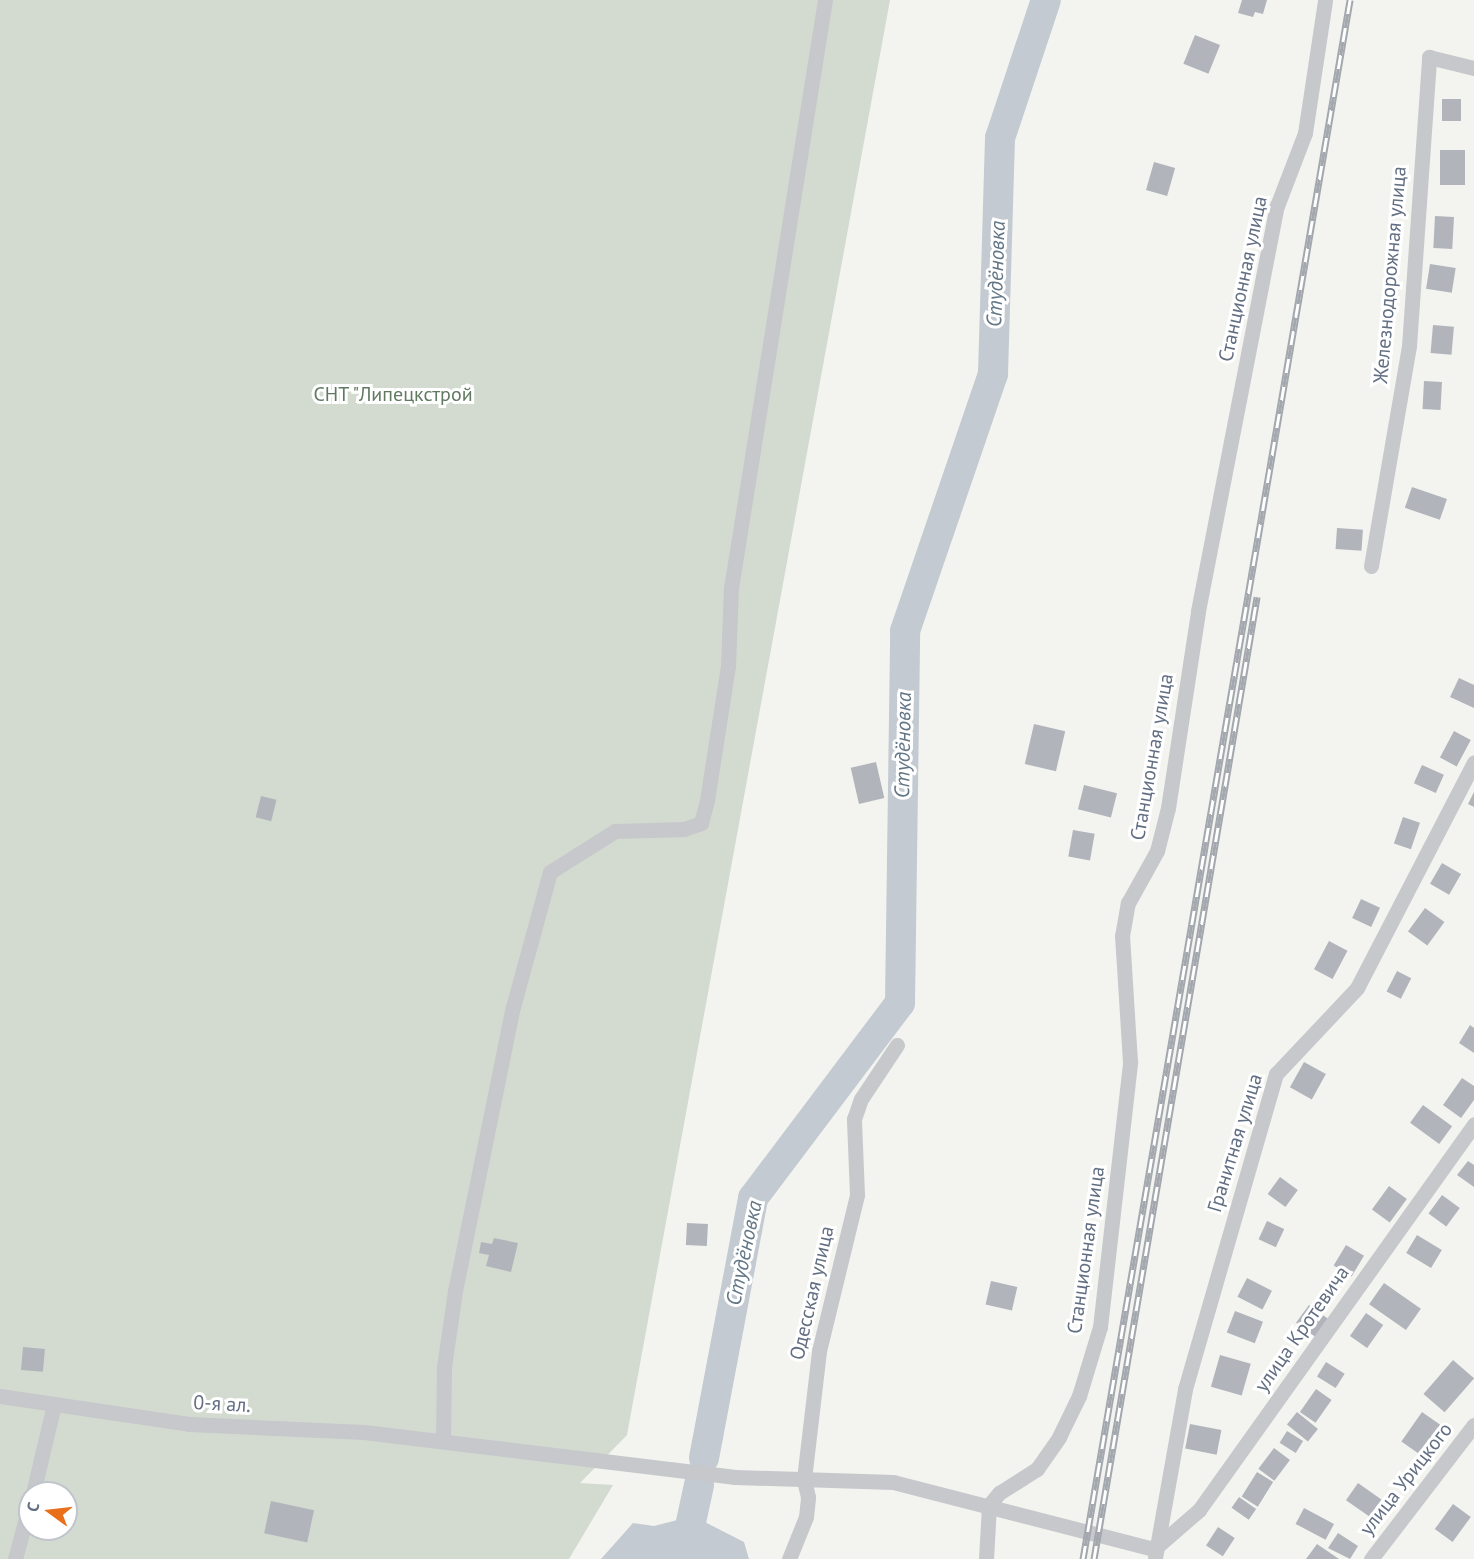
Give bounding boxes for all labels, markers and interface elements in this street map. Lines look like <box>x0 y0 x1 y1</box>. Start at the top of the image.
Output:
street label: Железнодорожная улица <box>1369 165 1411 385</box>
street label: Станционная улица <box>1214 194 1272 364</box>
water label: Студёновка <box>982 220 1010 328</box>
park label: СНТ "Липецкстрой <box>312 382 474 406</box>
street label: Станционная улица <box>1126 672 1178 842</box>
water label: Студёновка <box>889 692 917 798</box>
street label: Гранитная улица <box>1203 1071 1267 1215</box>
street label: Станционная улица <box>1062 1165 1110 1335</box>
water label: Студёновка <box>721 1198 767 1308</box>
street label: Одесская улица <box>785 1224 839 1362</box>
street label: улица Кротевича <box>1250 1261 1354 1397</box>
street label: 0-я ал. <box>193 1391 251 1417</box>
street label: улица Урицкого <box>1354 1418 1458 1540</box>
north arrow <box>18 1481 78 1541</box>
text: С <box>22 1500 43 1514</box>

